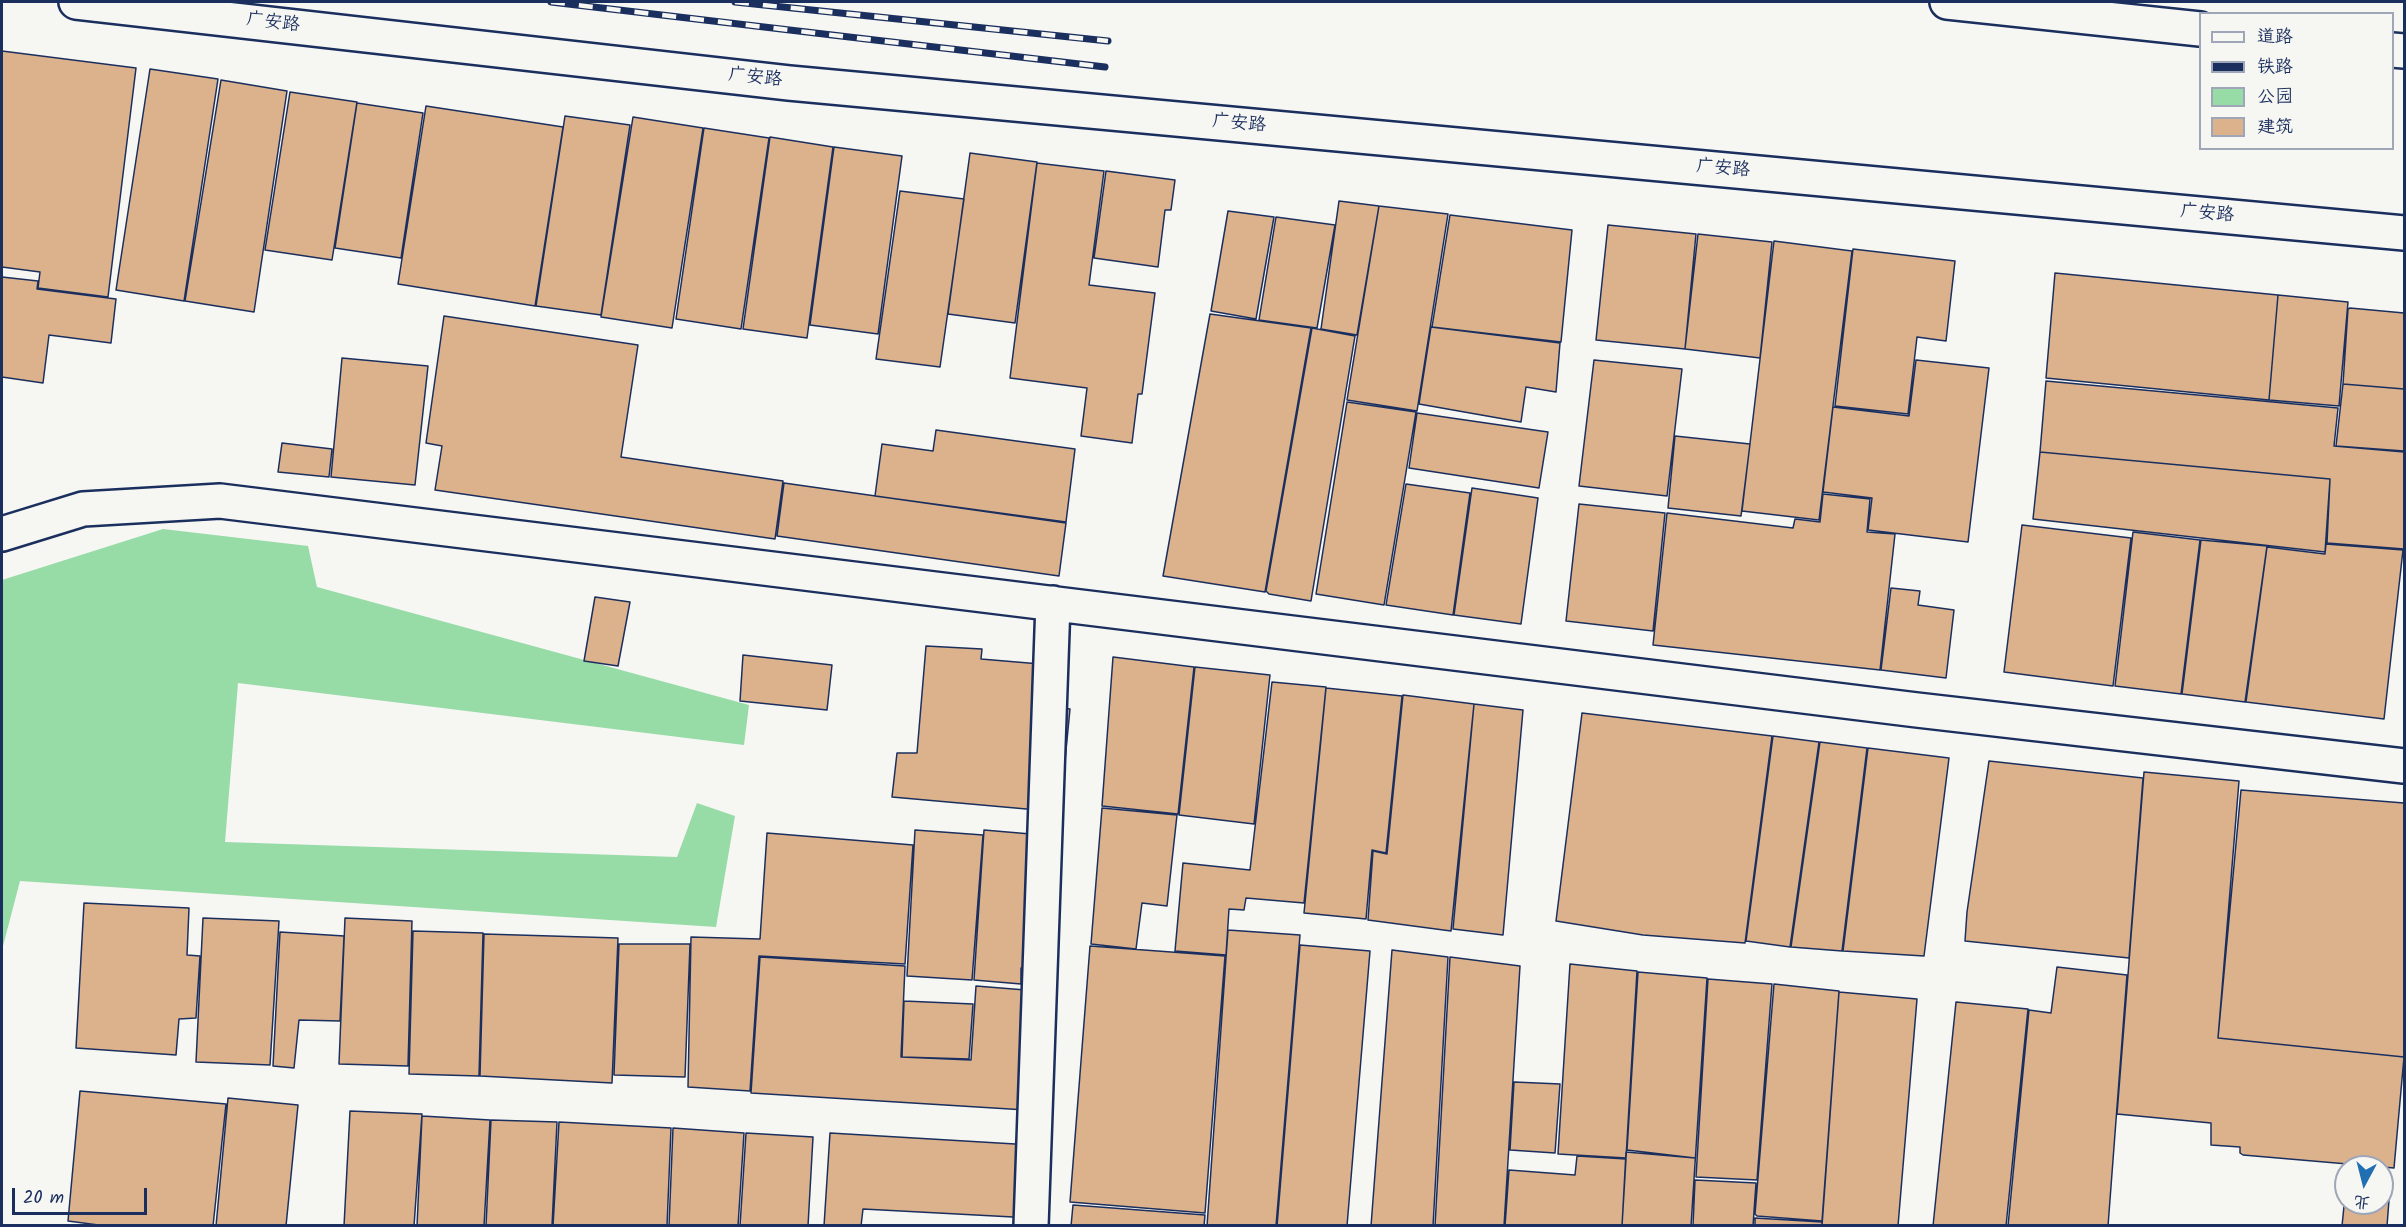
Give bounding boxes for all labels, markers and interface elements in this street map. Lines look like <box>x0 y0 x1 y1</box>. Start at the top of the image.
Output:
street label: 广安路 <box>245 10 301 38</box>
legend <box>2199 12 2394 150</box>
text: 道路 <box>2257 23 2293 52</box>
text: 铁路 <box>2257 53 2293 82</box>
street label: 广安路 <box>727 65 783 93</box>
text: 公园 <box>2257 83 2293 112</box>
street label: 广安路 <box>1211 112 1267 138</box>
text: 建筑 <box>2257 113 2293 142</box>
street label: 广安路 <box>1695 157 1751 183</box>
street label: 广安路 <box>2179 202 2235 228</box>
north arrow <box>2334 1155 2394 1215</box>
scale bar <box>15 1176 150 1214</box>
text: 20 m <box>23 1184 64 1213</box>
text: 北 <box>2353 1188 2371 1215</box>

